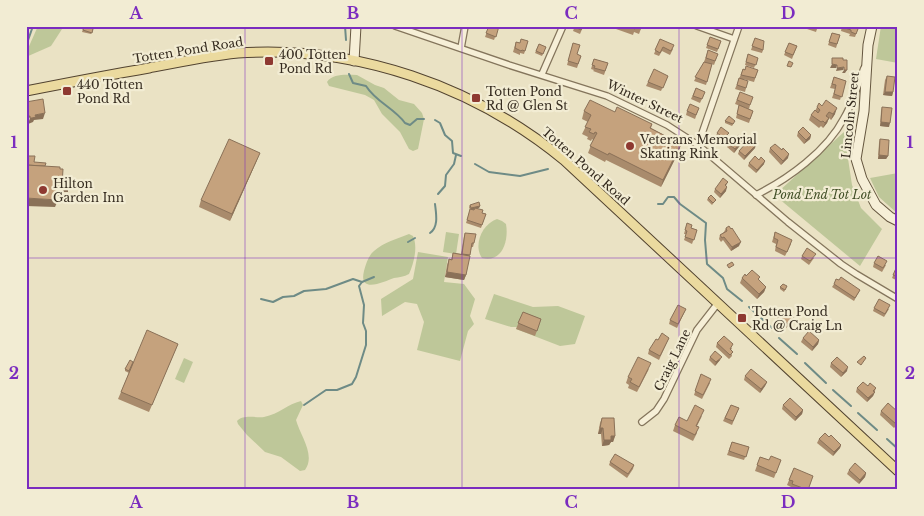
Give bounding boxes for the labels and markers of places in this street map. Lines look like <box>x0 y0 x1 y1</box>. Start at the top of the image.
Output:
place label: 400 Totten Pond Rd <box>279 47 347 76</box>
marker: 400 Totten Pond Rd <box>263 55 275 67</box>
place label: 440 Totten Pond Rd <box>77 77 143 106</box>
place label: Totten Pond Rd @ Glen St <box>486 84 568 113</box>
marker: 440 Totten Pond Rd <box>61 85 73 97</box>
marker: Totten Pond Rd @ Glen St <box>470 92 482 104</box>
place label: Veterans Memorial Skating Rink <box>639 132 757 161</box>
marker: Veterans Memorial Skating Rink <box>624 140 636 152</box>
place label: Hilton Garden Inn <box>53 176 124 205</box>
marker: Hilton Garden Inn <box>37 184 49 196</box>
place label: Totten Pond Rd @ Craig Ln <box>752 304 842 333</box>
marker: Totten Pond Rd @ Craig Ln <box>736 312 748 324</box>

